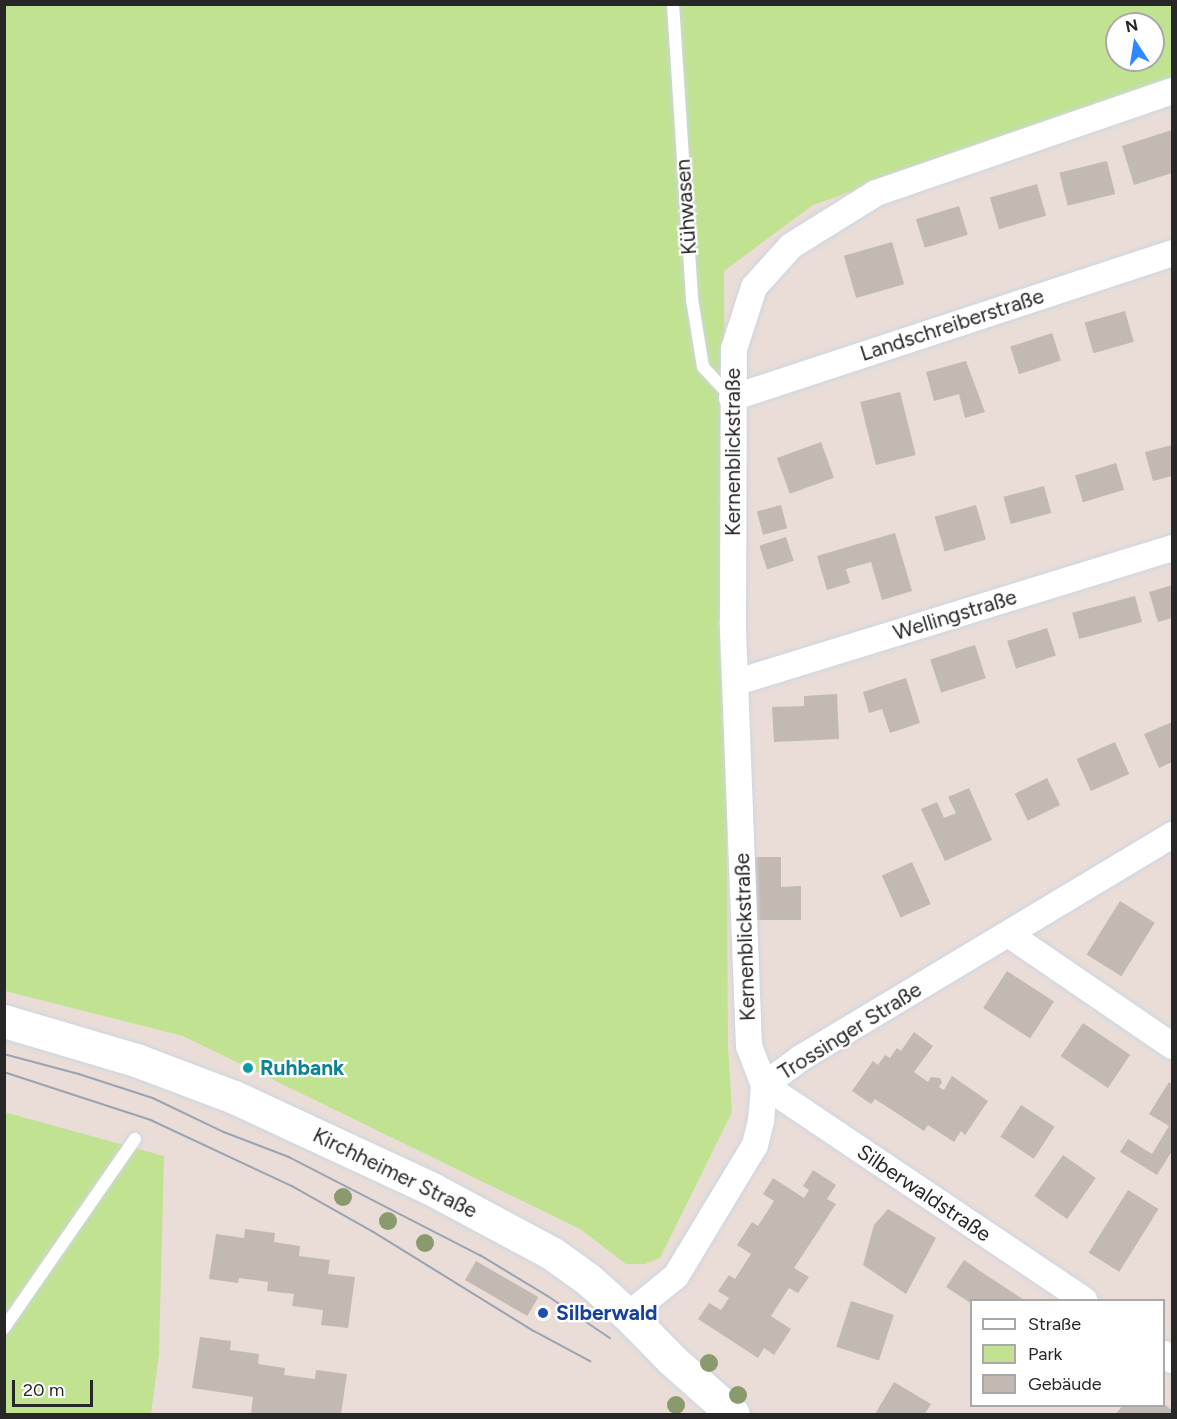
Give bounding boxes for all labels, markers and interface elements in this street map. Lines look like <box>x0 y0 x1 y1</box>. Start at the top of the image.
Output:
north arrow <box>1105 12 1165 72</box>
text: N <box>1124 15 1140 36</box>
street label: Kühwasen <box>670 158 702 256</box>
street label: Landschreiberstraße <box>857 283 1047 367</box>
street label: Kernenblickstraße <box>720 368 746 536</box>
street label: Wellingstraße <box>890 584 1020 646</box>
street label: Kernenblickstraße <box>729 852 761 1022</box>
street label: Trossinger Straße <box>774 977 926 1085</box>
place label: Ruhbank <box>260 1055 344 1081</box>
marker: Ruhbank <box>241 1061 255 1075</box>
street label: Kirchheimer Straße <box>309 1122 481 1224</box>
street label: Silberwaldstraße <box>852 1139 996 1247</box>
legend <box>970 1299 1165 1407</box>
place label: Silberwald <box>556 1300 658 1326</box>
marker: Silberwald <box>534 1304 552 1322</box>
text: Straße <box>1028 1313 1081 1335</box>
text: Park <box>1028 1343 1062 1365</box>
scale bar <box>15 1368 96 1406</box>
text: Gebäude <box>1028 1373 1102 1395</box>
text: 20 m <box>23 1379 64 1401</box>

